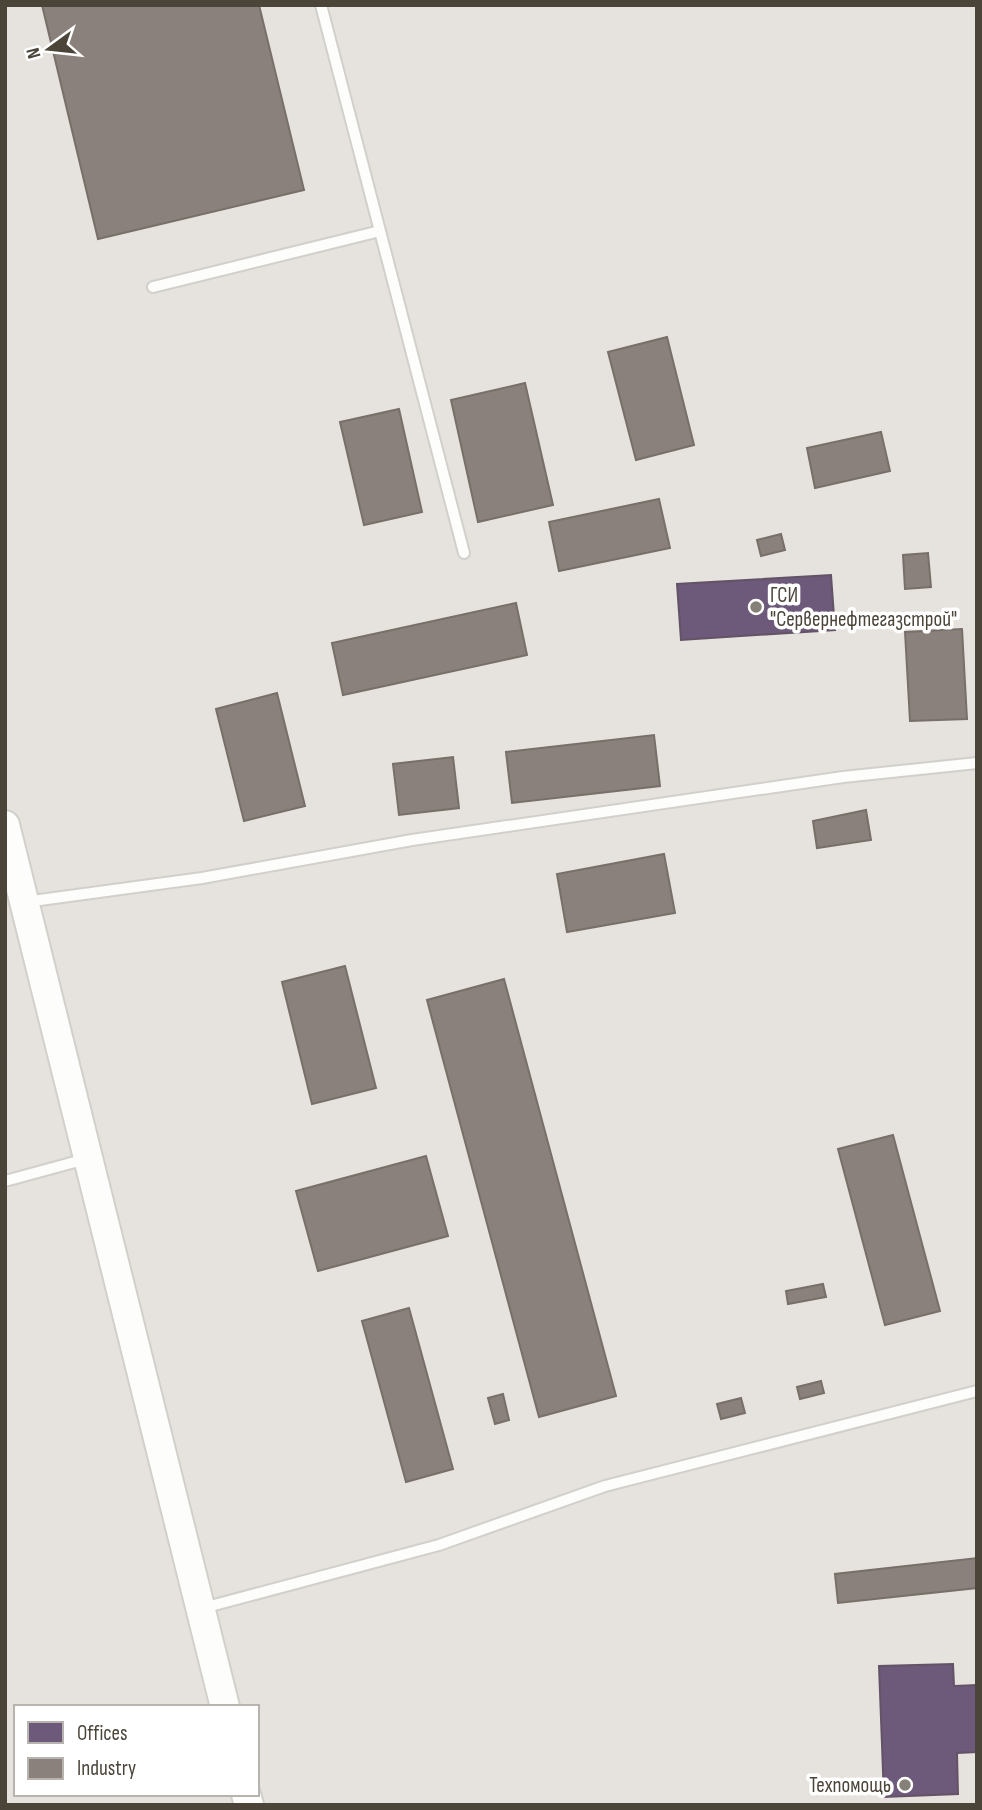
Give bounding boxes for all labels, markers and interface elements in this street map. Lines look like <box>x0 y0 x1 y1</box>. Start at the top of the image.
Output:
north arrow <box>14 14 84 84</box>
text: N <box>22 45 46 61</box>
place label: ГСИ "Сервернефтегазстрой" <box>770 583 957 632</box>
marker: ГСИ "Сервернефтегазстрой" <box>748 599 764 615</box>
legend <box>14 1705 259 1796</box>
text: Offices <box>77 1721 128 1746</box>
text: Industry <box>77 1756 136 1781</box>
place label: Техпомощь <box>809 1773 891 1798</box>
marker: Техпомощь <box>897 1777 913 1793</box>

